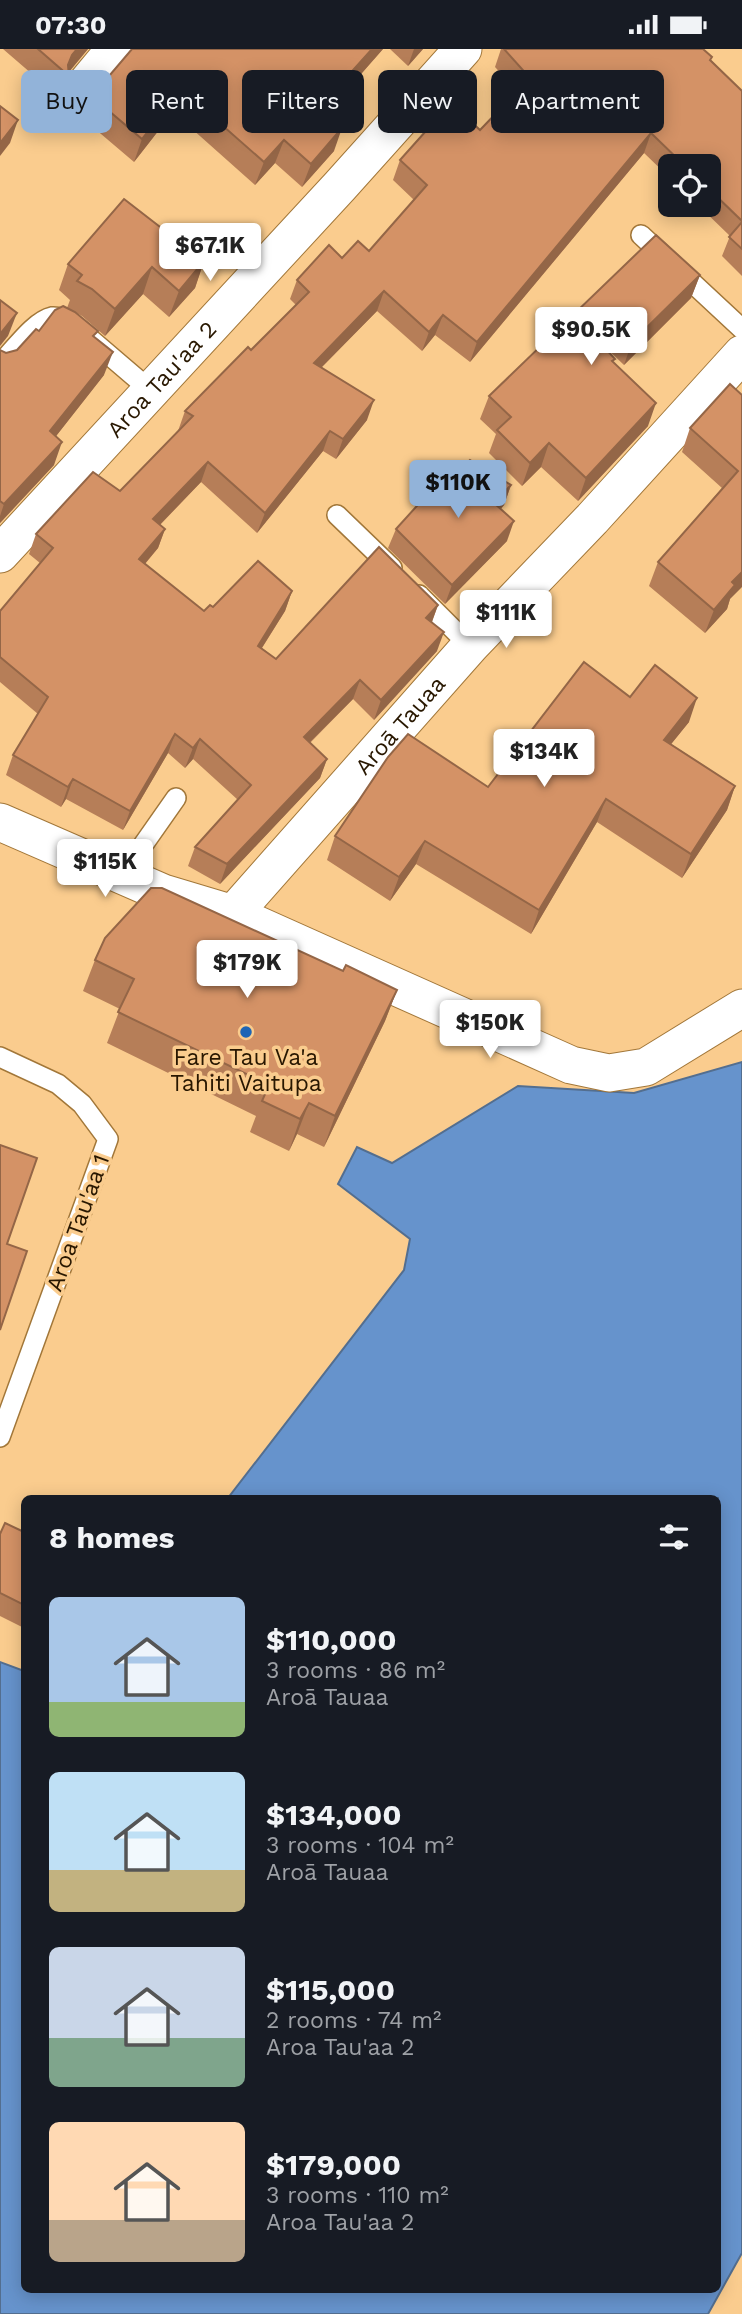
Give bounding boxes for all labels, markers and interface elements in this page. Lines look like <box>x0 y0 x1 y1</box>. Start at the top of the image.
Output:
text: 07:30 <box>35 10 106 40</box>
chip: Buy <box>21 70 112 133</box>
chip: Rent <box>126 70 228 133</box>
chip: Filters <box>242 70 364 133</box>
chip: New <box>378 70 477 133</box>
chip: Apartment <box>491 70 664 133</box>
map controls <box>658 154 721 217</box>
button: locate <box>658 154 721 217</box>
pin: $67.1K <box>153 223 267 283</box>
text: $67.1K <box>175 232 245 259</box>
pin: $90.5K <box>534 307 648 367</box>
street label: Aroa Tau'aa 2 <box>101 316 222 443</box>
text: $90.5K <box>551 316 631 343</box>
pin: $110K <box>409 461 507 520</box>
text: $110K <box>425 469 491 496</box>
pin: $111K <box>457 591 555 650</box>
text: $111K <box>476 599 536 626</box>
street label: Aroā Tauaa <box>349 670 451 780</box>
pin: $134K <box>495 729 593 789</box>
text: $134K <box>509 738 579 765</box>
pin: $115K <box>56 839 154 899</box>
text: $115K <box>73 848 137 875</box>
pin: $179K <box>198 941 296 1000</box>
text: $179K <box>213 949 281 976</box>
pin: $150K <box>441 1000 539 1060</box>
text: $150K <box>456 1009 524 1036</box>
marker: Fare Tau Va'a Tahiti Vaitupa <box>238 1024 254 1040</box>
place label: Fare Tau Va'a Tahiti Vaitupa <box>170 1044 322 1097</box>
street label: Aroa Tau'aa 1 <box>41 1151 115 1295</box>
icon: filters <box>655 1518 693 1556</box>
text: 8 homes <box>49 1520 175 1555</box>
text: $110,000 <box>266 1622 397 1657</box>
icon: home <box>105 1625 189 1709</box>
text: 3 rooms · 86 m² <box>266 1657 445 1684</box>
text: Aroā Tauaa <box>266 1684 389 1711</box>
text: $134,000 <box>266 1797 402 1832</box>
icon: home <box>105 1800 189 1884</box>
text: 3 rooms · 104 m² <box>266 1832 454 1859</box>
text: Aroā Tauaa <box>266 1859 389 1886</box>
text: $115,000 <box>266 1972 395 2007</box>
icon: home <box>105 1975 189 2059</box>
text: 2 rooms · 74 m² <box>266 2007 441 2034</box>
text: Aroa Tau'aa 2 <box>266 2034 414 2061</box>
text: $179,000 <box>266 2147 401 2182</box>
icon: home <box>105 2150 189 2234</box>
text: 3 rooms · 110 m² <box>266 2182 449 2209</box>
text: Aroa Tau'aa 2 <box>266 2209 414 2236</box>

